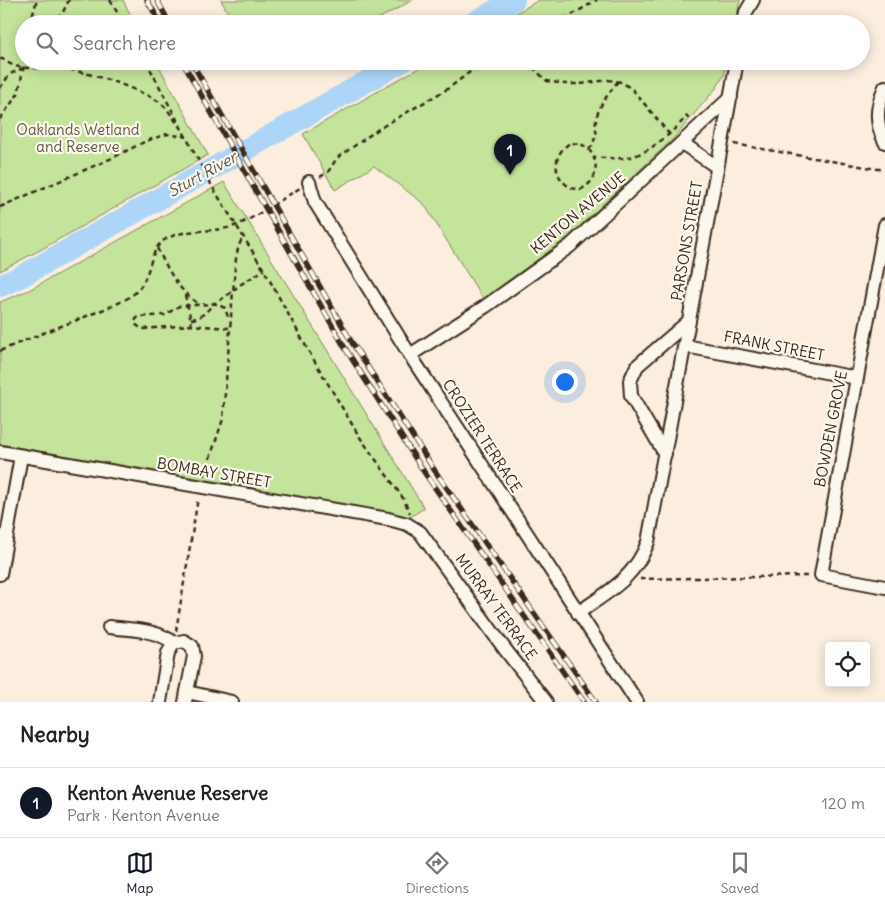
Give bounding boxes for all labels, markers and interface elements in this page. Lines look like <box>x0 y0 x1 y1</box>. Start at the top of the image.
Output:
search box <box>15 15 870 70</box>
icon: search <box>33 29 61 57</box>
text: Search here <box>73 31 176 55</box>
park label: Oaklands Wetland and Reserve <box>16 120 140 156</box>
pin: 1 <box>494 134 526 175</box>
water label: Sturt River <box>164 146 242 201</box>
street label: KENTON AVENUE <box>526 167 629 258</box>
street label: PARSONS STREET <box>667 179 706 302</box>
street label: FRANK STREET <box>722 326 826 365</box>
your location <box>552 369 578 395</box>
street label: BOWDEN GROVE <box>810 369 851 489</box>
street label: CROZIER TERRACE <box>439 375 526 496</box>
street label: BOMBAY STREET <box>156 453 273 492</box>
street label: MURRAY TERRACE <box>452 550 541 664</box>
map controls <box>825 642 870 687</box>
button: locate <box>825 642 870 687</box>
text: Nearby <box>20 721 90 748</box>
text: Kenton Avenue Reserve <box>67 781 268 805</box>
text: 1 <box>33 793 39 813</box>
text: 120 m <box>822 793 865 813</box>
text: Park · Kenton Avenue <box>67 805 220 825</box>
tab: Map <box>126 849 154 897</box>
tab: Directions <box>406 849 469 897</box>
tab: Saved <box>721 849 759 897</box>

